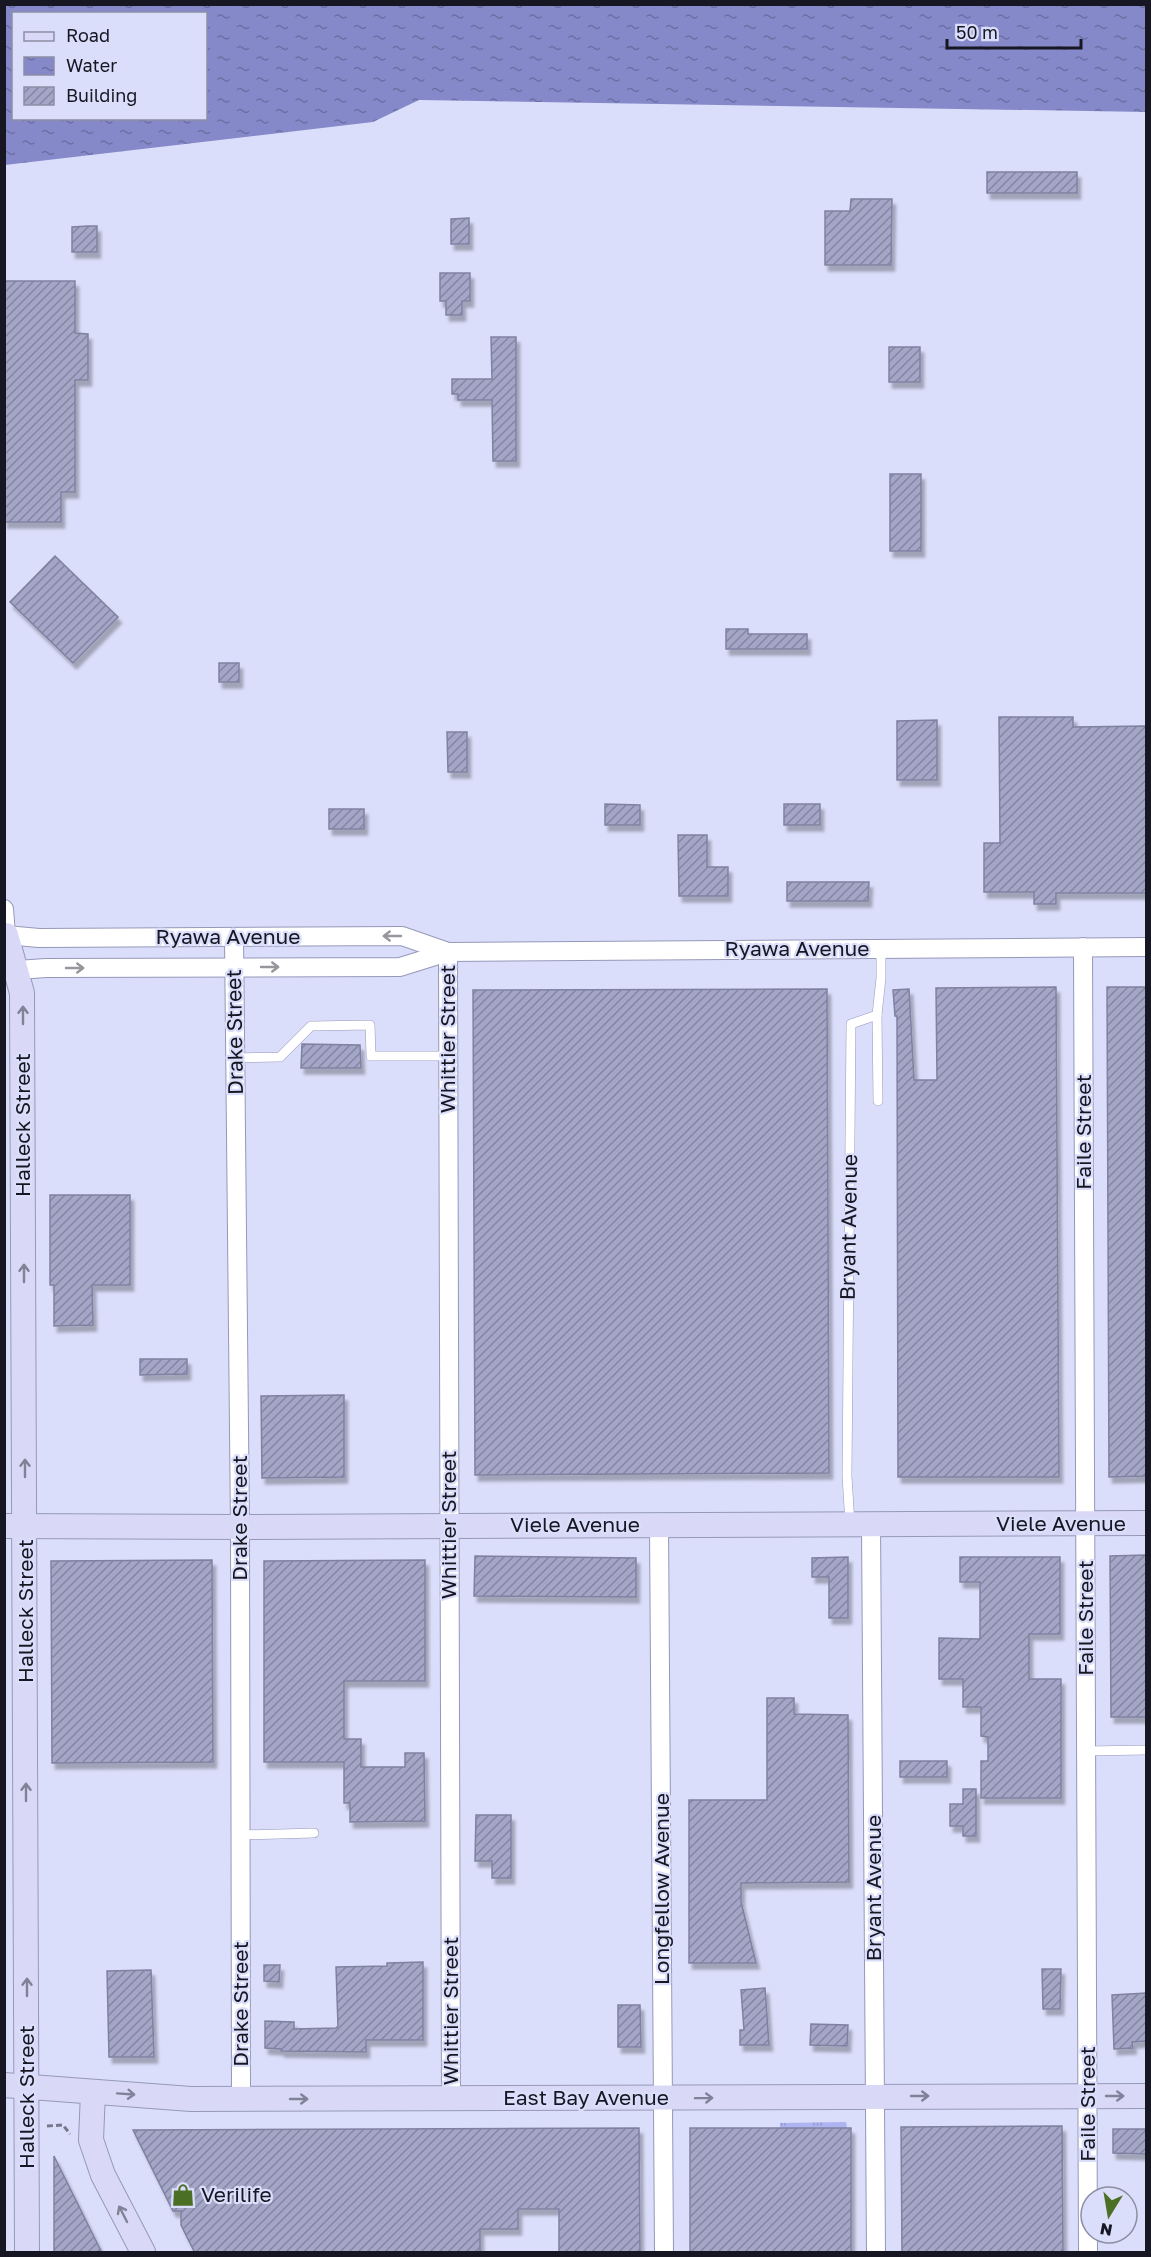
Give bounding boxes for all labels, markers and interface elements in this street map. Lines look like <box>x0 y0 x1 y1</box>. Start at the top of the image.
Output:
legend <box>12 12 207 120</box>
scale bar <box>947 12 1080 50</box>
text: 50 m <box>956 21 998 43</box>
text: Road <box>66 24 110 46</box>
text: Water <box>66 54 117 76</box>
text: Building <box>66 84 137 106</box>
street label: Ryawa Avenue <box>156 923 300 949</box>
one-way arrow <box>382 931 402 942</box>
street label: Ryawa Avenue <box>725 935 869 961</box>
one-way arrow <box>259 961 279 973</box>
one-way arrow <box>64 962 84 973</box>
street label: Whittier Street <box>434 965 460 1113</box>
street label: Drake Street <box>220 969 248 1095</box>
one-way arrow <box>17 1006 29 1026</box>
street label: Halleck Street <box>9 1053 35 1197</box>
street label: Faile Street <box>1070 1074 1096 1190</box>
street label: Bryant Avenue <box>834 1154 862 1300</box>
one-way arrow <box>18 1264 30 1284</box>
street label: Whittier Street <box>435 1451 461 1599</box>
street label: Drake Street <box>226 1455 252 1581</box>
one-way arrow <box>19 1459 31 1479</box>
street label: Viele Avenue <box>996 1510 1126 1536</box>
street label: Viele Avenue <box>510 1511 640 1537</box>
street label: Halleck Street <box>12 1539 38 1683</box>
street label: Faile Street <box>1072 1560 1098 1676</box>
one-way arrow <box>20 1782 32 1802</box>
street label: Longfellow Avenue <box>648 1793 674 1985</box>
street label: Bryant Avenue <box>860 1815 886 1961</box>
street label: Whittier Street <box>437 1937 463 2085</box>
street label: Drake Street <box>227 1941 253 2067</box>
one-way arrow <box>21 1977 33 1997</box>
street label: Halleck Street <box>13 2025 39 2169</box>
street label: Faile Street <box>1074 2046 1100 2162</box>
street label: East Bay Avenue <box>503 2084 669 2110</box>
one-way arrow <box>115 2089 135 2100</box>
one-way arrow <box>910 2090 930 2102</box>
one-way arrow <box>1105 2090 1125 2102</box>
one-way arrow <box>694 2092 714 2103</box>
one-way arrow <box>289 2093 309 2105</box>
place label: Verilife <box>201 2181 272 2207</box>
shop icon: Verilife <box>170 2182 196 2208</box>
north arrow <box>1079 2185 1139 2245</box>
one-way arrow <box>117 2205 128 2223</box>
text: N <box>1098 2219 1114 2241</box>

